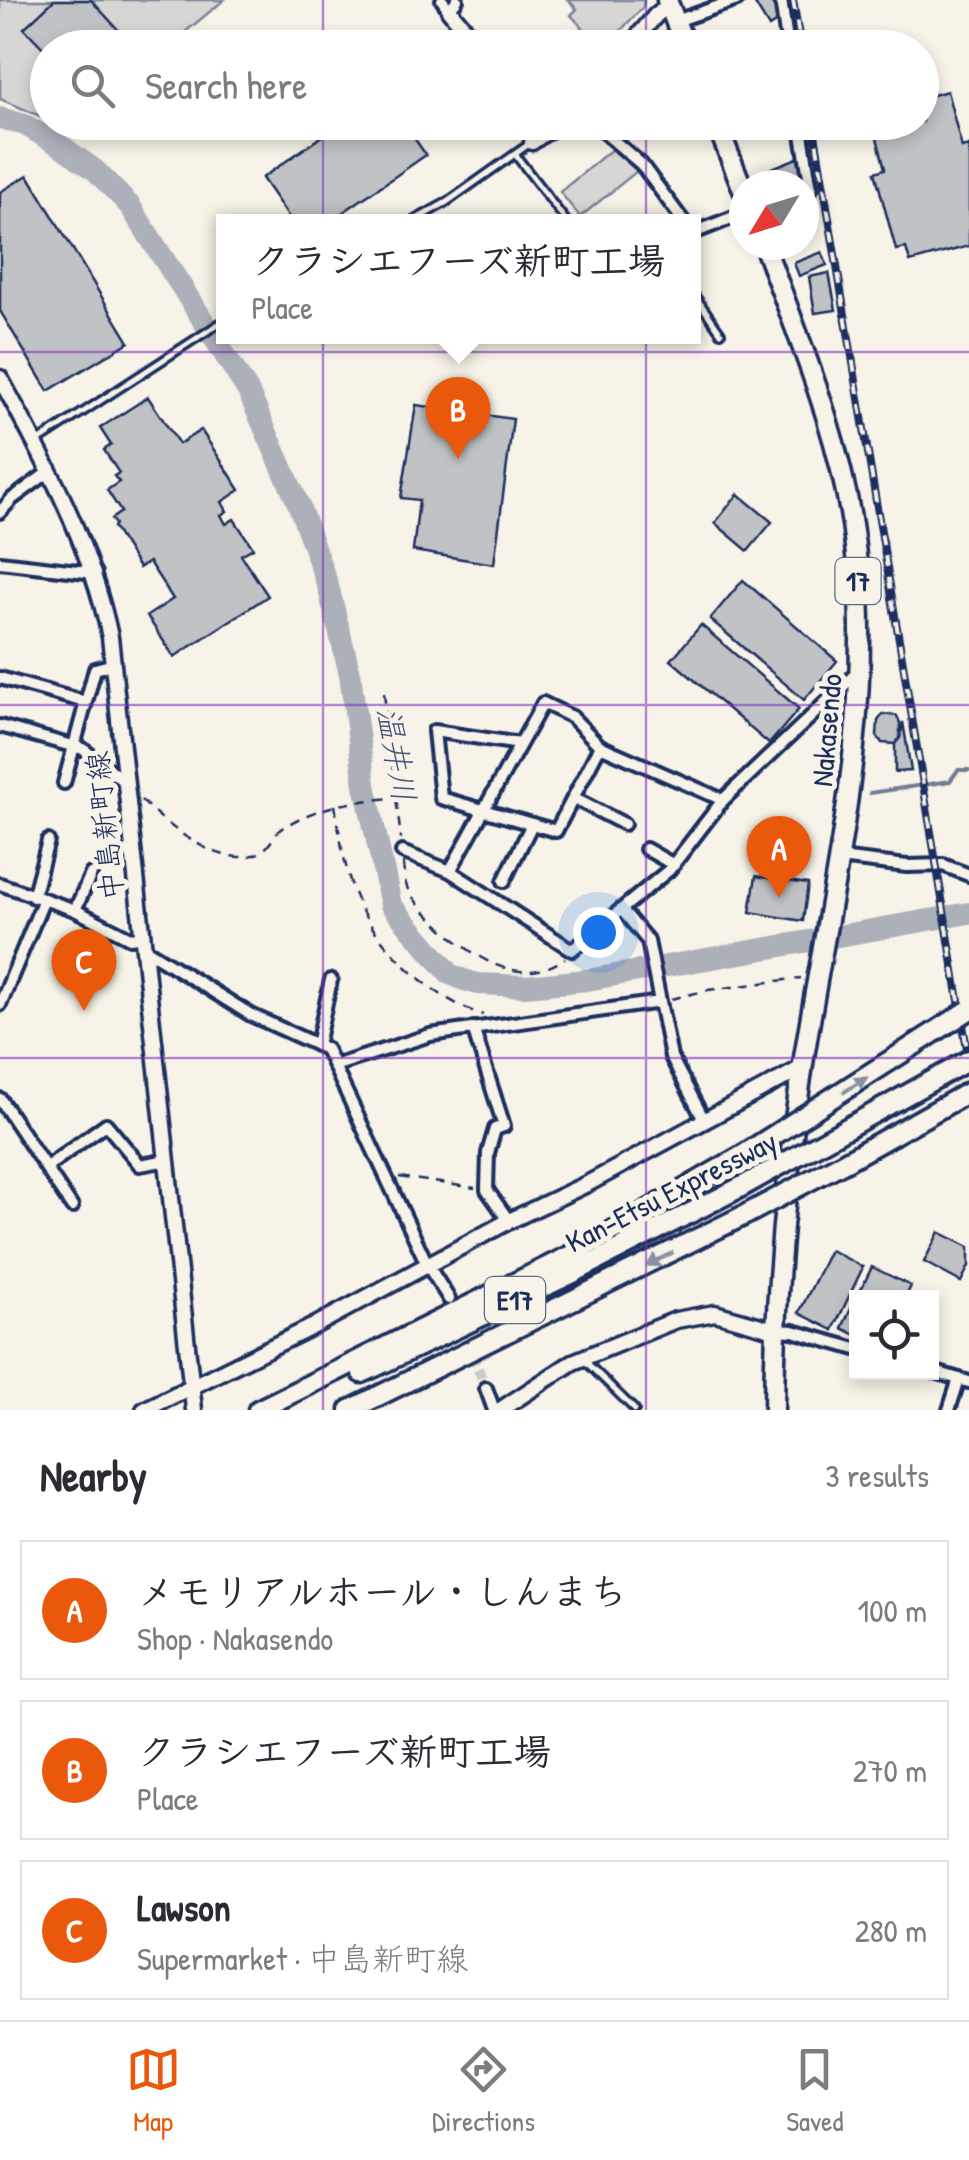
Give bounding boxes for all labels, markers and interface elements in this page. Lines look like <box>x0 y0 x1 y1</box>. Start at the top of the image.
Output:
search box <box>30 30 939 140</box>
icon: search <box>65 58 120 113</box>
text: Search here <box>145 59 307 111</box>
north arrow <box>729 170 819 260</box>
popup <box>216 214 701 344</box>
text: クラシエフーズ新町工場 <box>251 234 666 286</box>
text: Place <box>251 286 313 329</box>
pin: B <box>426 376 490 459</box>
road number: 17 <box>836 558 880 604</box>
street label: Nakasendo <box>801 672 851 788</box>
water label: 温井川 <box>367 703 427 805</box>
street label: 中島新町線 <box>76 749 132 903</box>
pin: A <box>746 816 812 898</box>
your location <box>573 907 624 958</box>
pin: C <box>52 928 116 1011</box>
one-way arrow <box>842 1077 869 1095</box>
street label: Kan-Etsu Expressway <box>559 1121 783 1261</box>
one-way arrow <box>646 1250 675 1267</box>
road number: E17 <box>485 1277 545 1323</box>
map controls <box>849 1290 939 1380</box>
button: locate <box>849 1290 939 1380</box>
text: Nearby <box>40 1447 147 1504</box>
text: 3 results <box>825 1454 929 1497</box>
text: メモリアルホール・しんまち <box>137 1565 627 1617</box>
text: A <box>67 1589 82 1632</box>
text: 100 m <box>858 1589 927 1632</box>
text: Shop · Nakasendo <box>137 1617 333 1660</box>
text: クラシエフーズ新町工場 <box>137 1725 551 1777</box>
text: B <box>66 1749 83 1792</box>
text: 270 m <box>853 1749 927 1792</box>
text: Place <box>137 1777 199 1820</box>
text: Lawson <box>137 1881 231 1933</box>
text: C <box>66 1909 83 1952</box>
text: 280 m <box>855 1909 927 1952</box>
text: Supermarket · 中島新町線 <box>137 1937 468 1980</box>
tab: Map <box>126 2042 181 2140</box>
tab: Directions <box>432 2042 535 2140</box>
tab: Saved <box>786 2042 843 2140</box>

